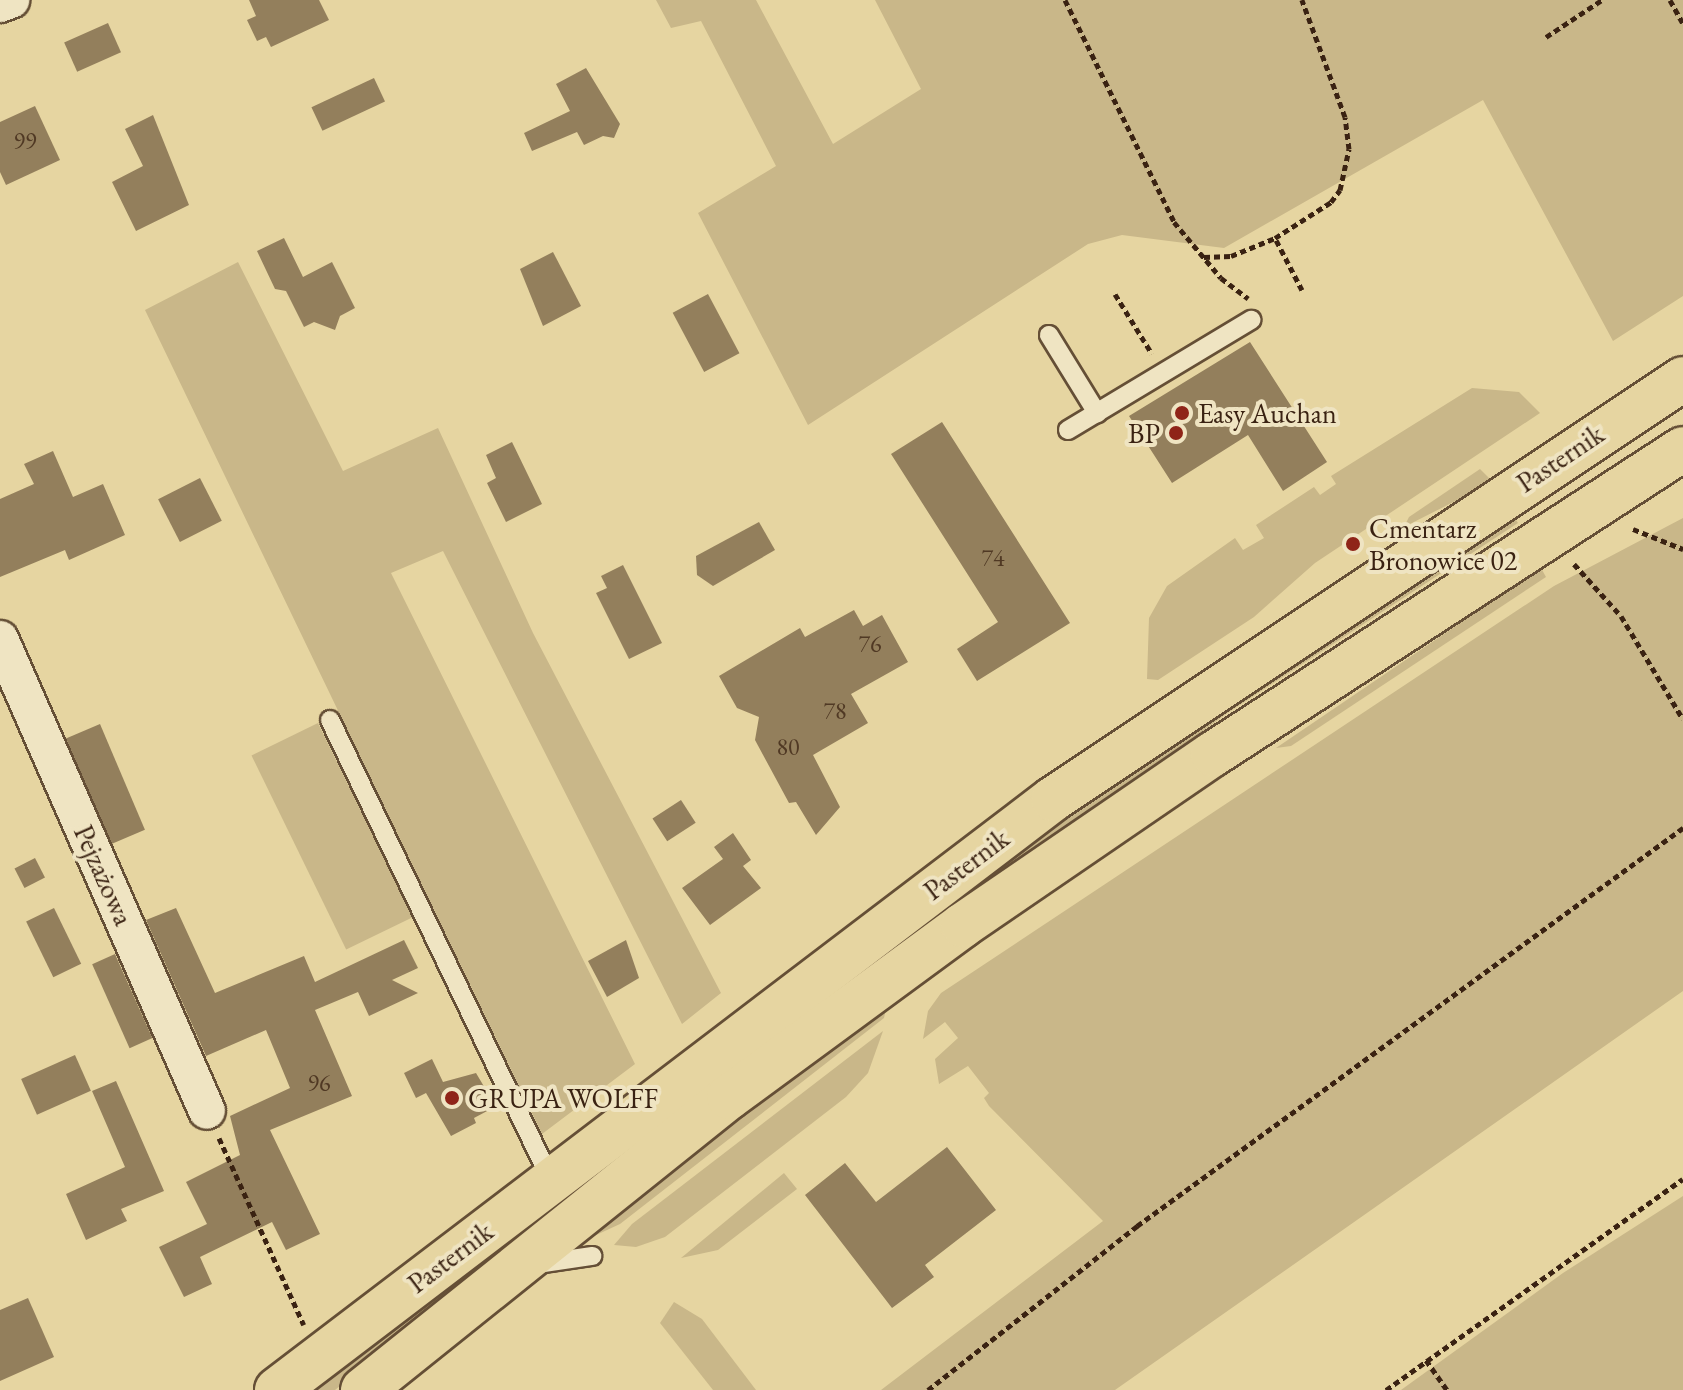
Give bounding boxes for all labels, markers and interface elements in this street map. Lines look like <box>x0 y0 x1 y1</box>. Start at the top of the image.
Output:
house number: 99 <box>13 127 37 155</box>
place label: Easy Auchan <box>1198 396 1337 430</box>
marker: Easy Auchan <box>1173 404 1191 422</box>
place label: BP <box>1128 416 1160 450</box>
street label: Pasternik <box>1510 417 1610 499</box>
marker: BP <box>1167 424 1185 442</box>
place label: Cmentarz Bronowice 02 <box>1369 511 1517 577</box>
marker: Cmentarz Bronowice 02 <box>1344 535 1362 553</box>
house number: 74 <box>981 544 1005 572</box>
house number: 76 <box>858 630 882 658</box>
house number: 78 <box>823 697 847 725</box>
house number: 80 <box>776 733 800 761</box>
street label: Pejzażowa <box>67 820 141 930</box>
street label: Pasternik <box>917 821 1015 907</box>
house number: 96 <box>307 1069 331 1097</box>
place label: GRUPA WOLFF <box>468 1081 658 1115</box>
marker: GRUPA WOLFF <box>443 1089 461 1107</box>
street label: Pasternik <box>401 1214 499 1300</box>

